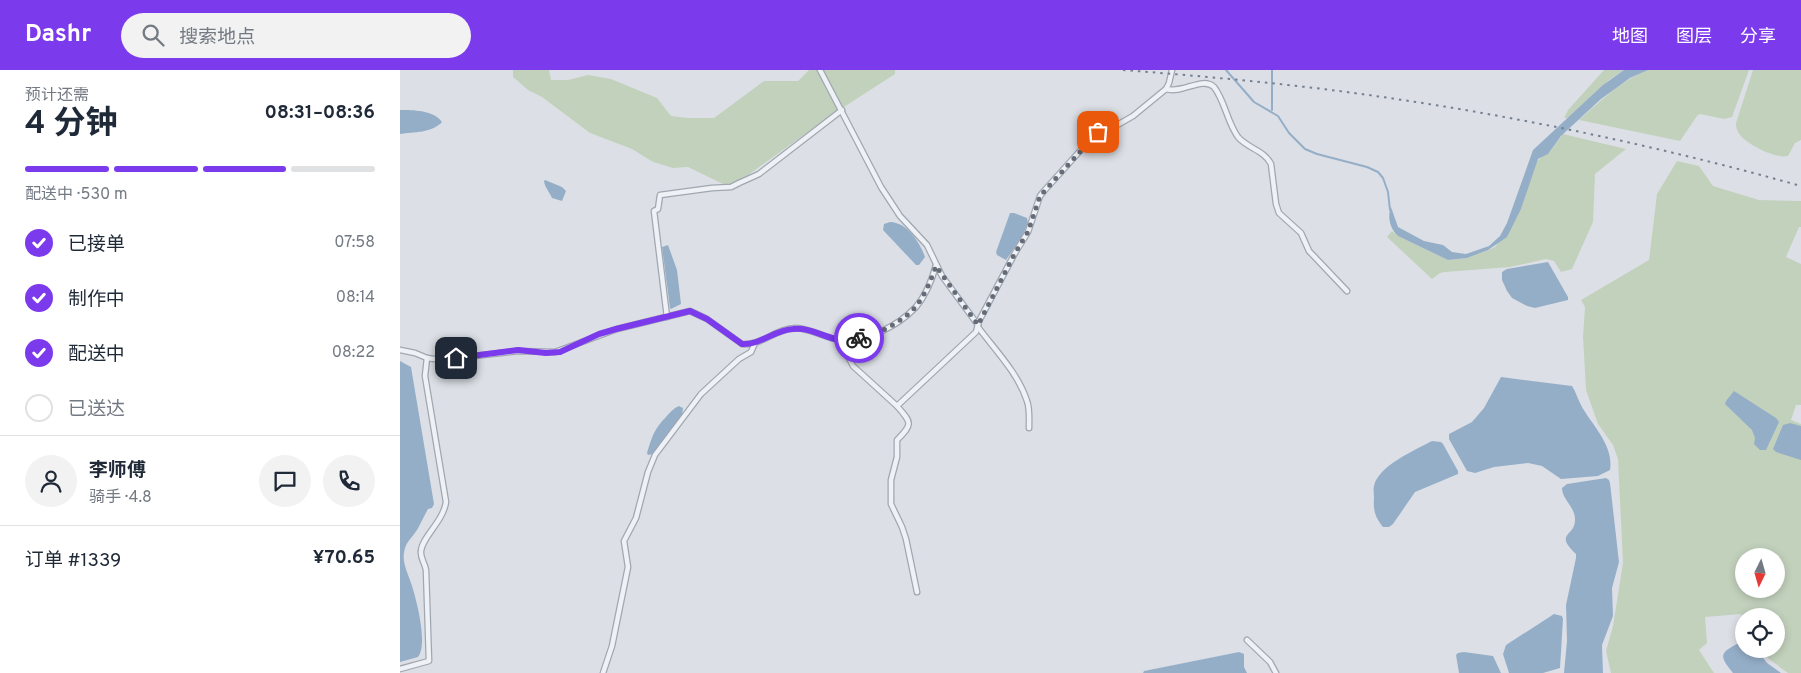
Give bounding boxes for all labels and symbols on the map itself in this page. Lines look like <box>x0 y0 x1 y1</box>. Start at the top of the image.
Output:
pin <box>1077 111 1119 153</box>
courier <box>834 313 884 363</box>
pin <box>435 337 477 379</box>
north arrow <box>1735 548 1785 598</box>

